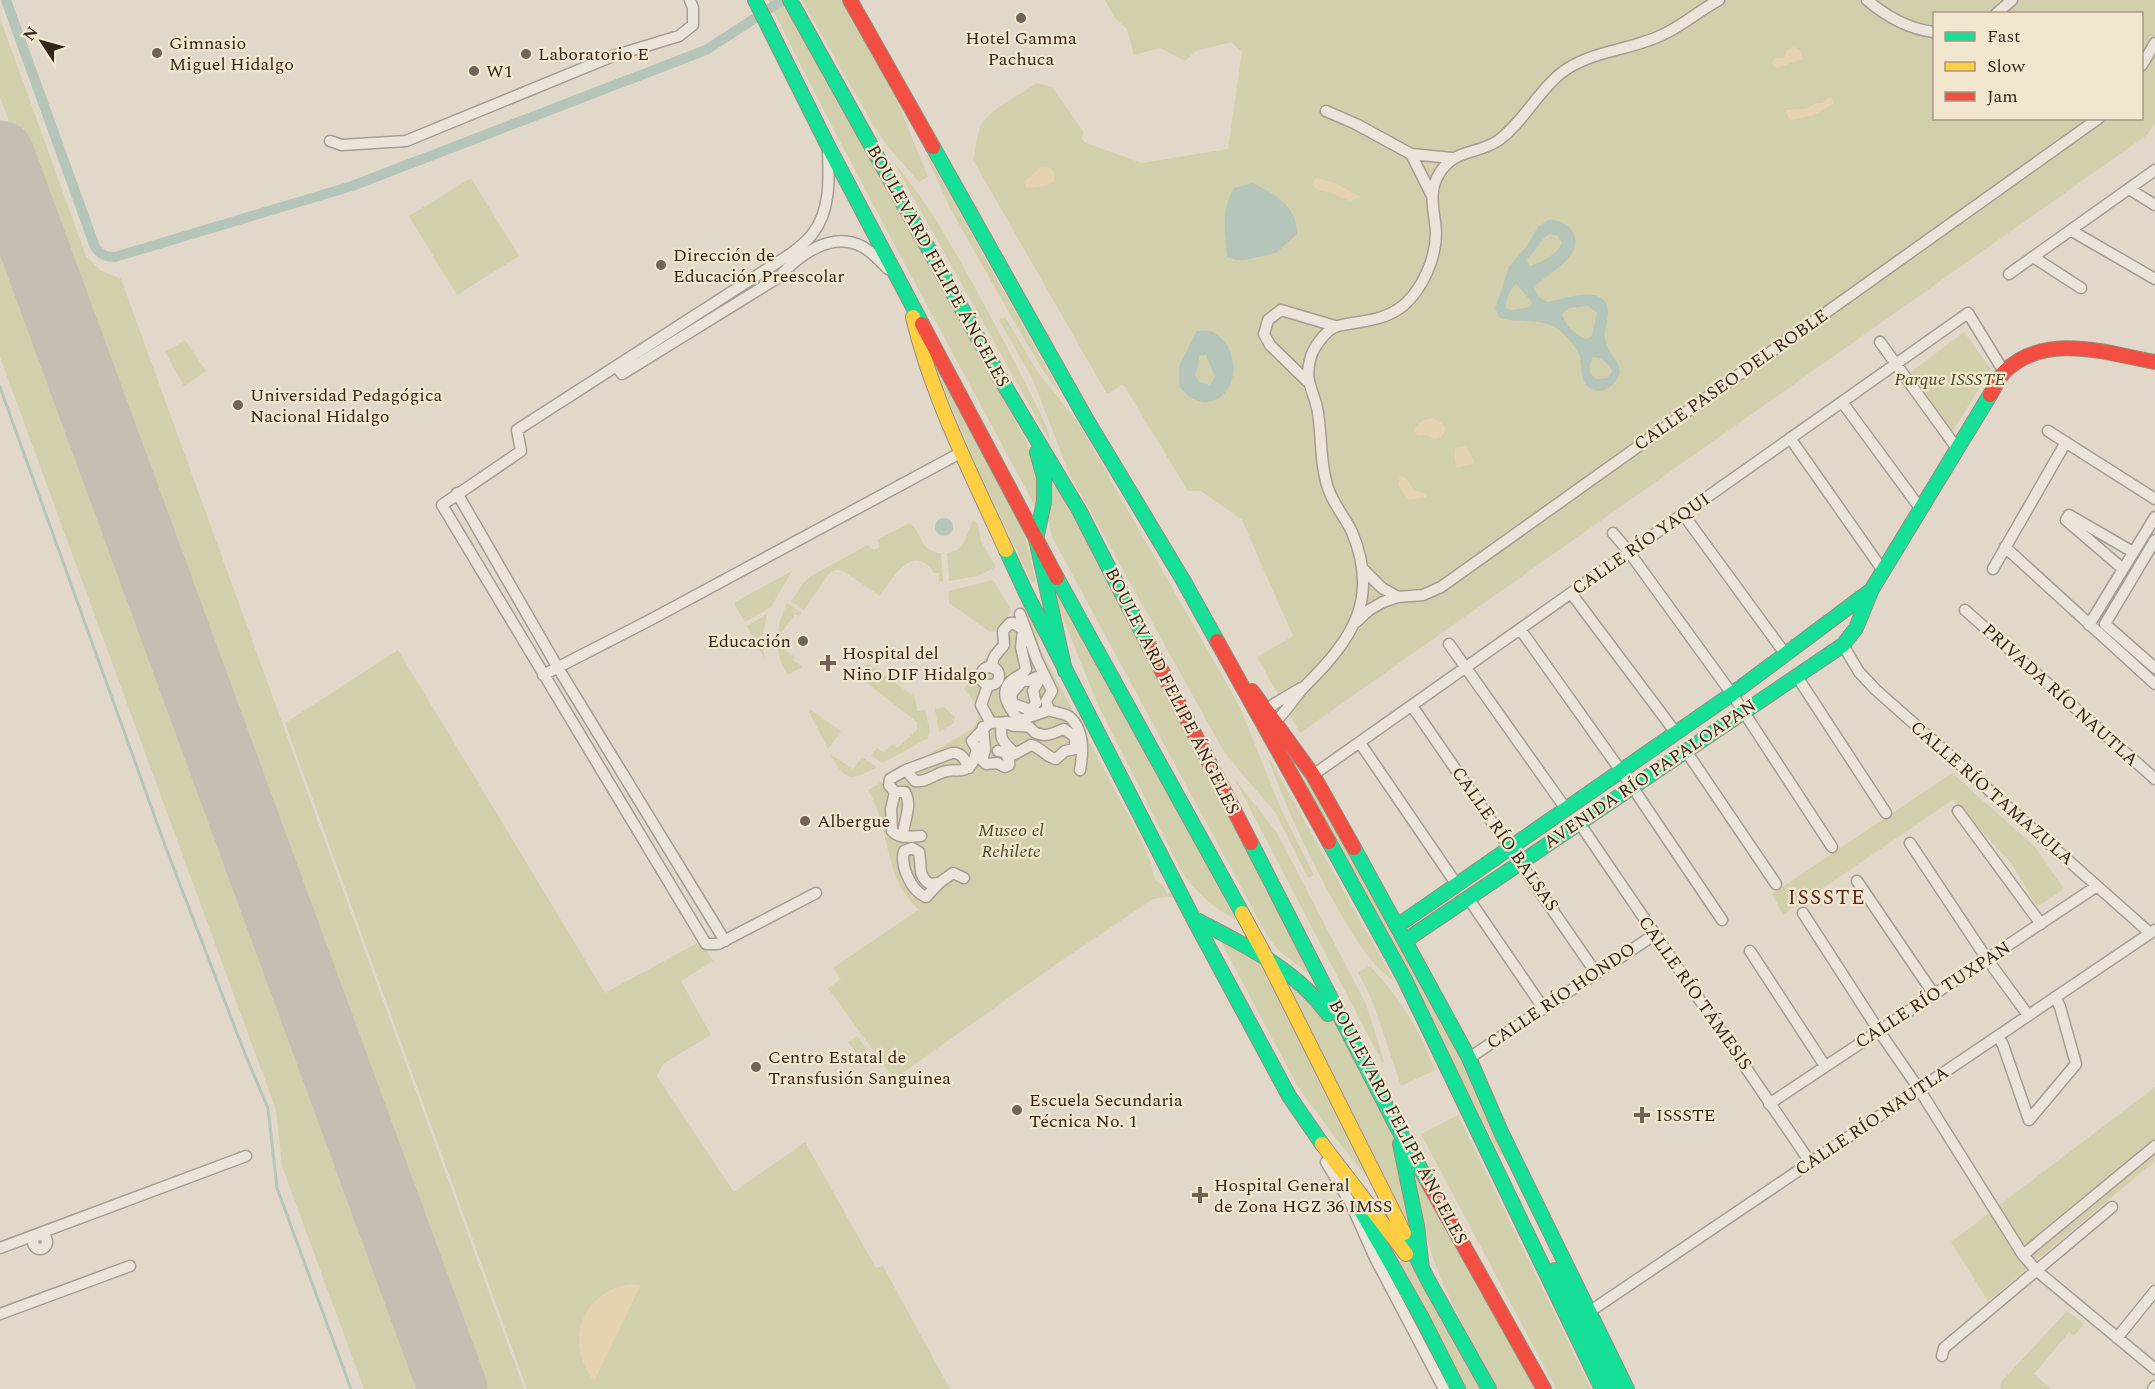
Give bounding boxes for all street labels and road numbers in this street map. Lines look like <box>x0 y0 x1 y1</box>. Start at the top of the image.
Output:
street label: BOULEVARD FELIPE ÁNGELES <box>860 140 1016 392</box>
street label: CALLE PASEO DEL ROBLE <box>1628 303 1834 457</box>
street label: CALLE RÍO YAQUI <box>1566 486 1716 602</box>
street label: BOULEVARD FELIPE ÁNGELES <box>1098 563 1246 819</box>
street label: PRIVADA RÍO NAUTLA <box>1976 617 2144 773</box>
street label: AVENIDA RÍO PAPALOAPAN <box>1538 692 1762 856</box>
street label: CALLE RÍO TAMAZULA <box>1904 714 2080 872</box>
street label: CALLE RÍO BALSAS <box>1445 761 1565 917</box>
street label: CALLE RÍO TÁMESIS <box>1631 910 1759 1076</box>
street label: CALLE RÍO TUXPAN <box>1850 934 2016 1056</box>
street label: CALLE RÍO HONDO <box>1481 936 1641 1056</box>
street label: BOULEVARD FELIPE ÁNGELES <box>1322 995 1474 1249</box>
street label: CALLE RÍO NAUTLA <box>1790 1059 1954 1183</box>

